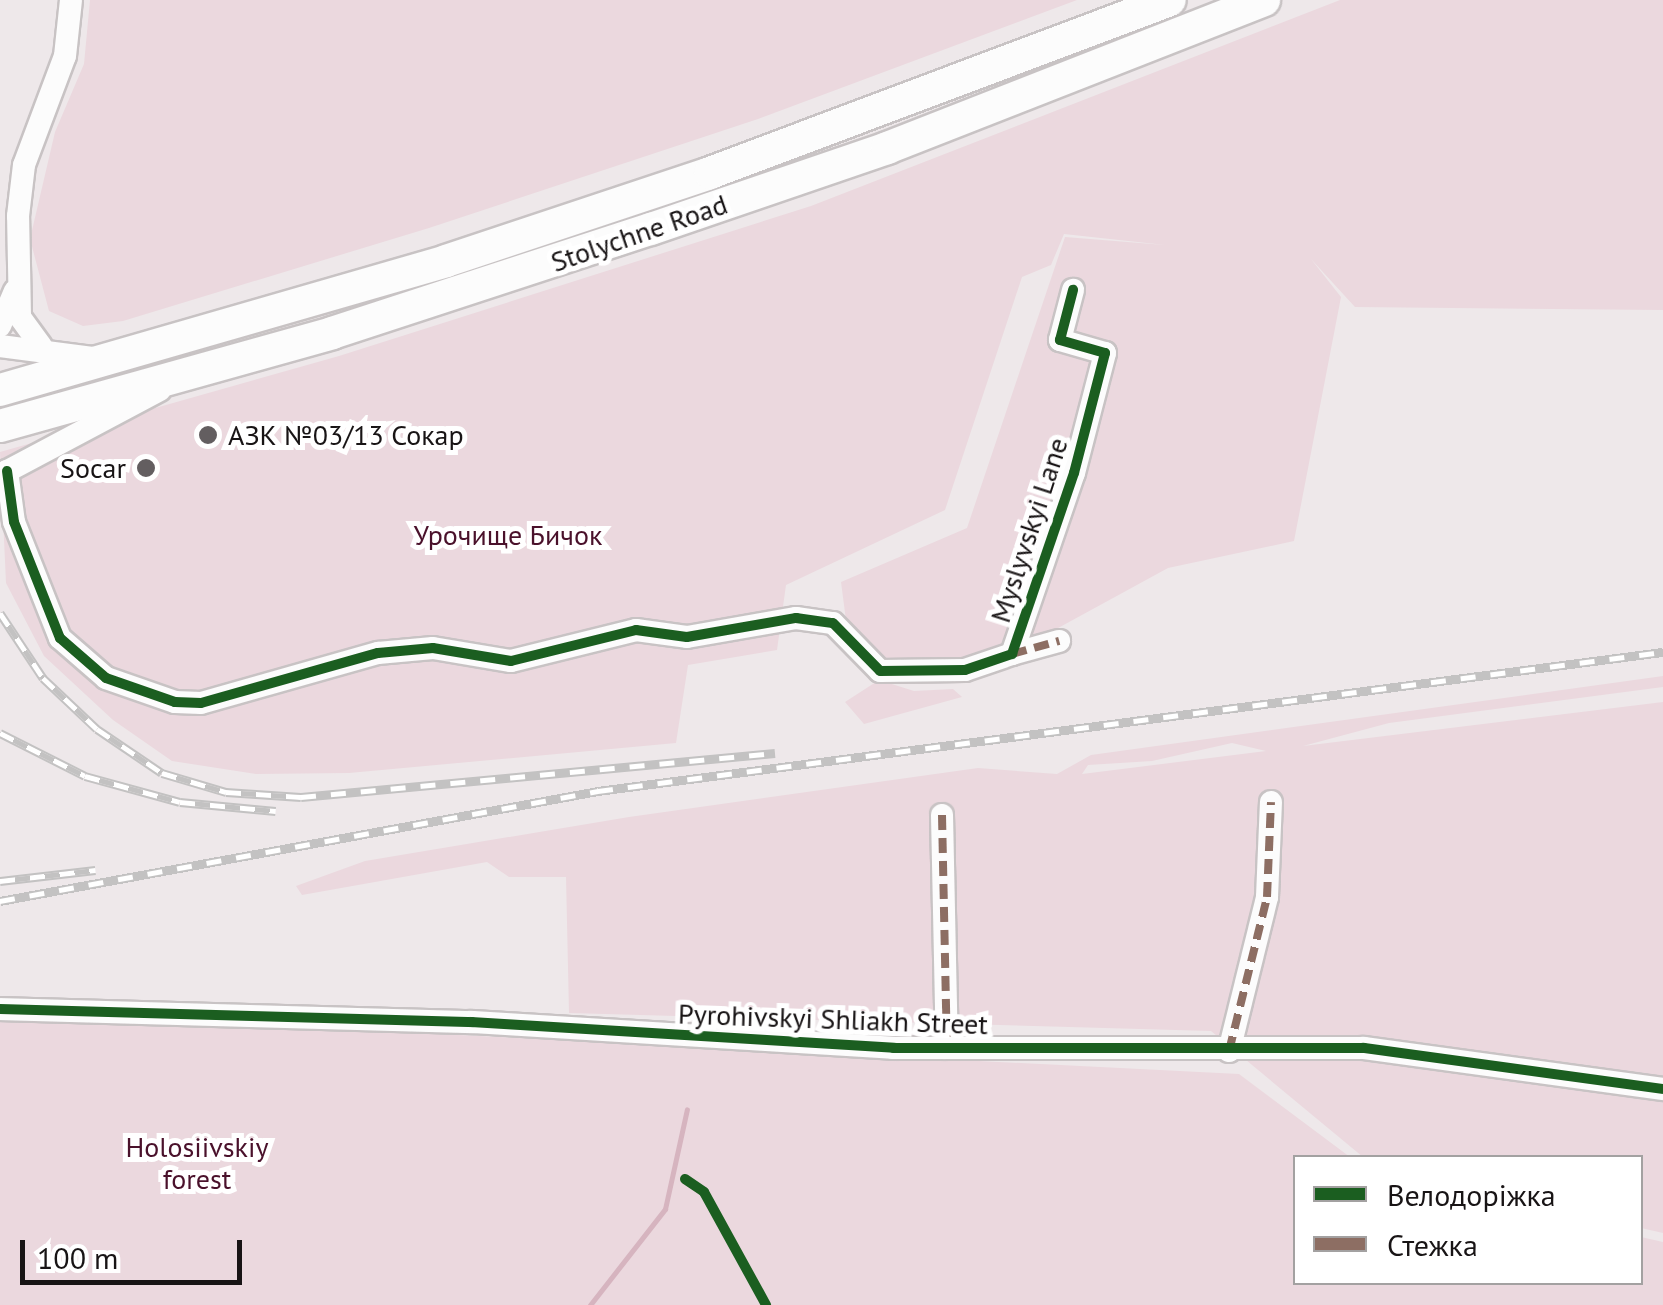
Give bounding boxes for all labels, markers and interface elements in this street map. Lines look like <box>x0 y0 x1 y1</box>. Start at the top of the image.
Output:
street label: Stolychne Road <box>546 187 732 279</box>
place label: АЗК №03/13 Сокар <box>228 418 464 452</box>
marker: АЗК №03/13 Сокар <box>197 424 219 446</box>
street label: Myslyvskyi Lane <box>983 433 1075 627</box>
place label: Socar <box>60 451 126 485</box>
marker: Socar <box>135 457 157 479</box>
park label: Урочище Бичок <box>414 518 602 552</box>
street label: Pyrohivskyi Shliakh Street <box>677 997 989 1041</box>
park label: Holosiivskiy forest <box>125 1130 269 1196</box>
legend <box>1293 1155 1643 1285</box>
text: Велодоріжка <box>1387 1175 1556 1214</box>
scale bar <box>25 1220 248 1282</box>
text: Стежка <box>1387 1225 1478 1264</box>
text: 100 m <box>37 1238 118 1277</box>

